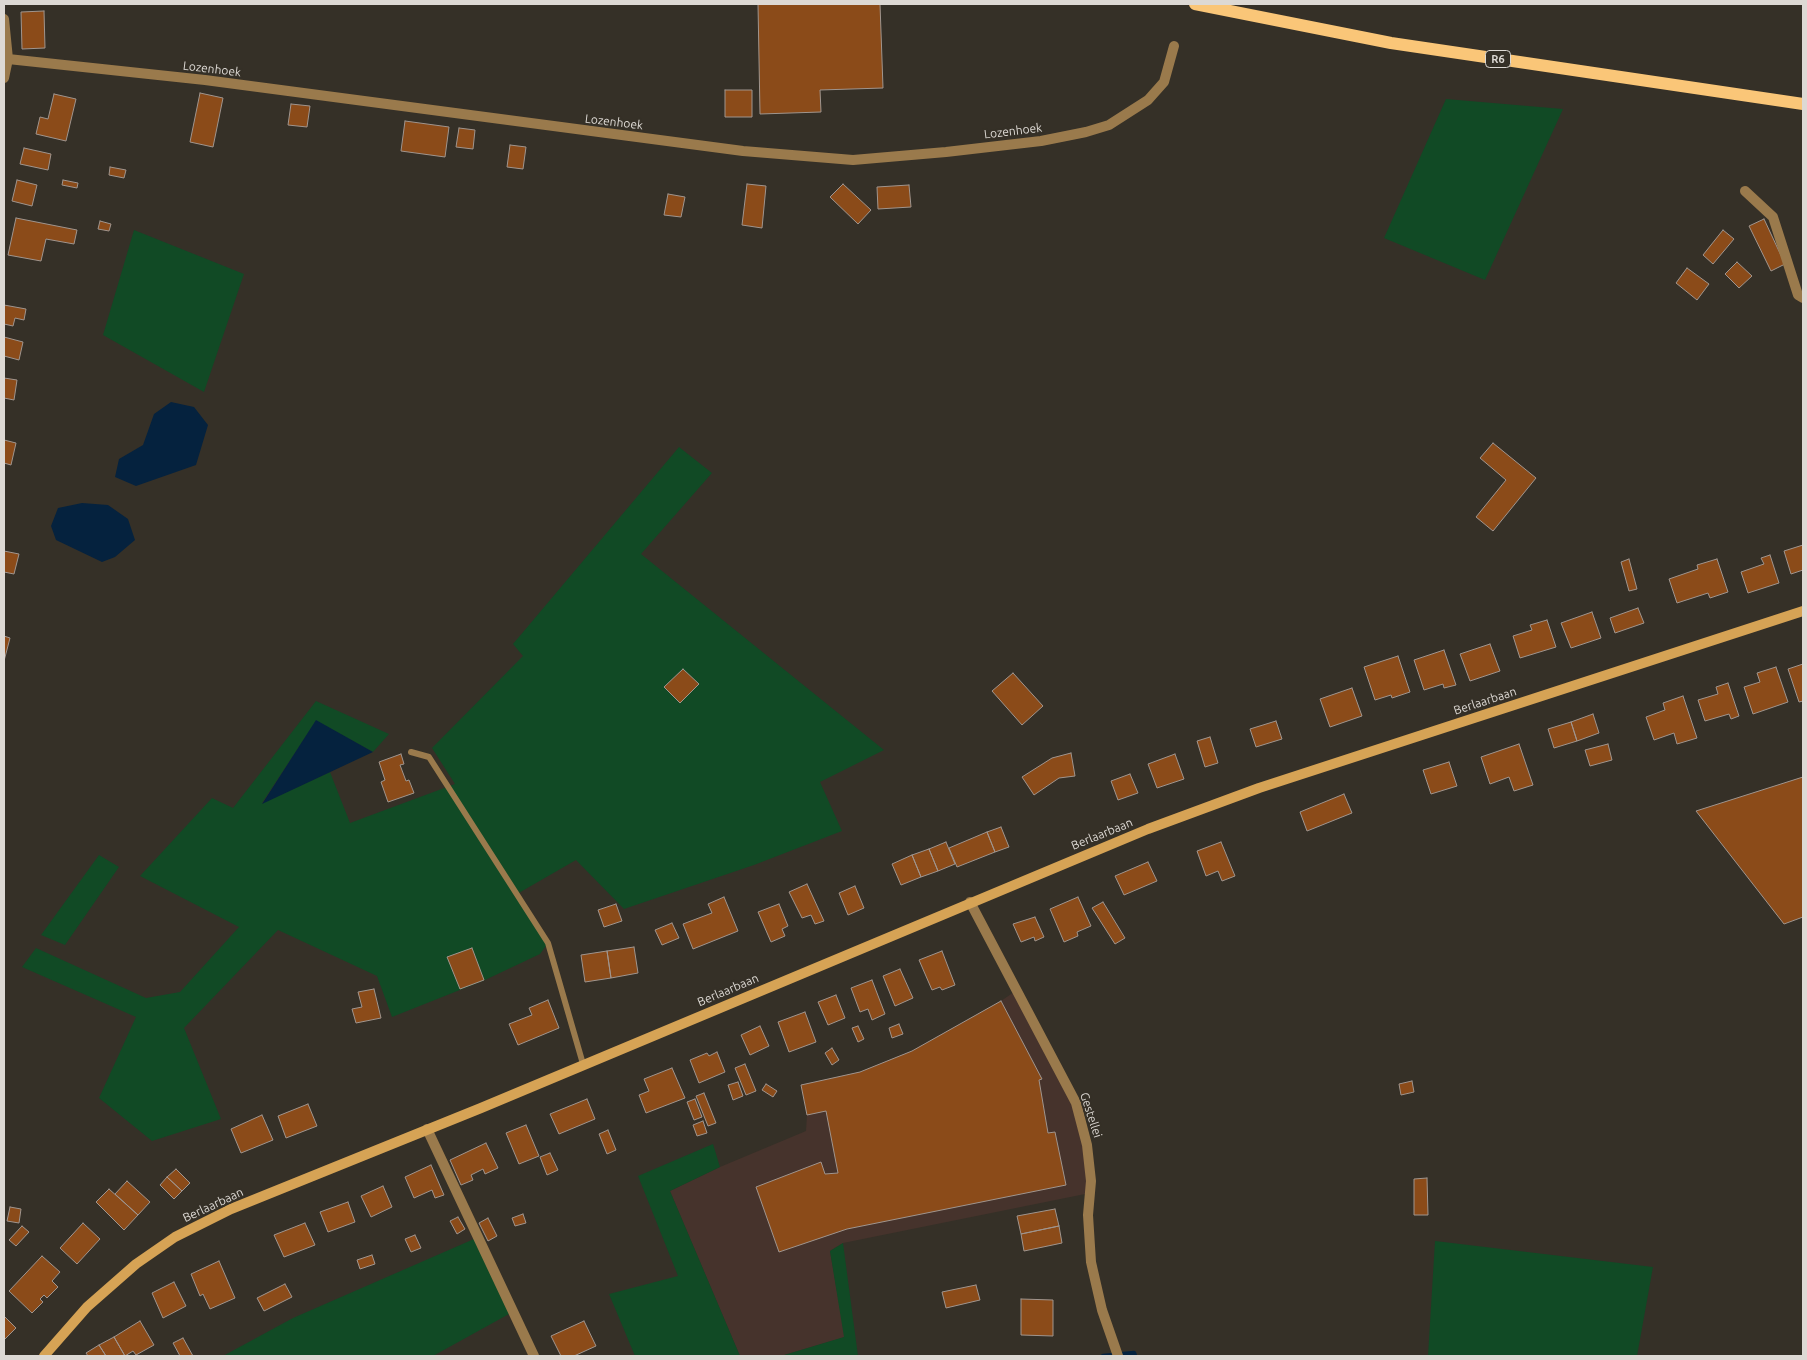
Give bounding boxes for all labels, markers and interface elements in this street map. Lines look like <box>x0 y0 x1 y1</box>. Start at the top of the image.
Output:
road number: R6 <box>1486 51 1510 68</box>
street label: Lozenhoek <box>182 58 242 80</box>
street label: Lozenhoek <box>584 111 644 133</box>
street label: Lozenhoek <box>983 120 1043 142</box>
street label: Berlaarbaan <box>1452 684 1518 718</box>
street label: Berlaarbaan <box>1069 815 1135 853</box>
street label: Berlaarbaan <box>695 971 761 1009</box>
street label: Gestellei <box>1077 1090 1105 1140</box>
street label: Berlaarbaan <box>180 1185 246 1225</box>

